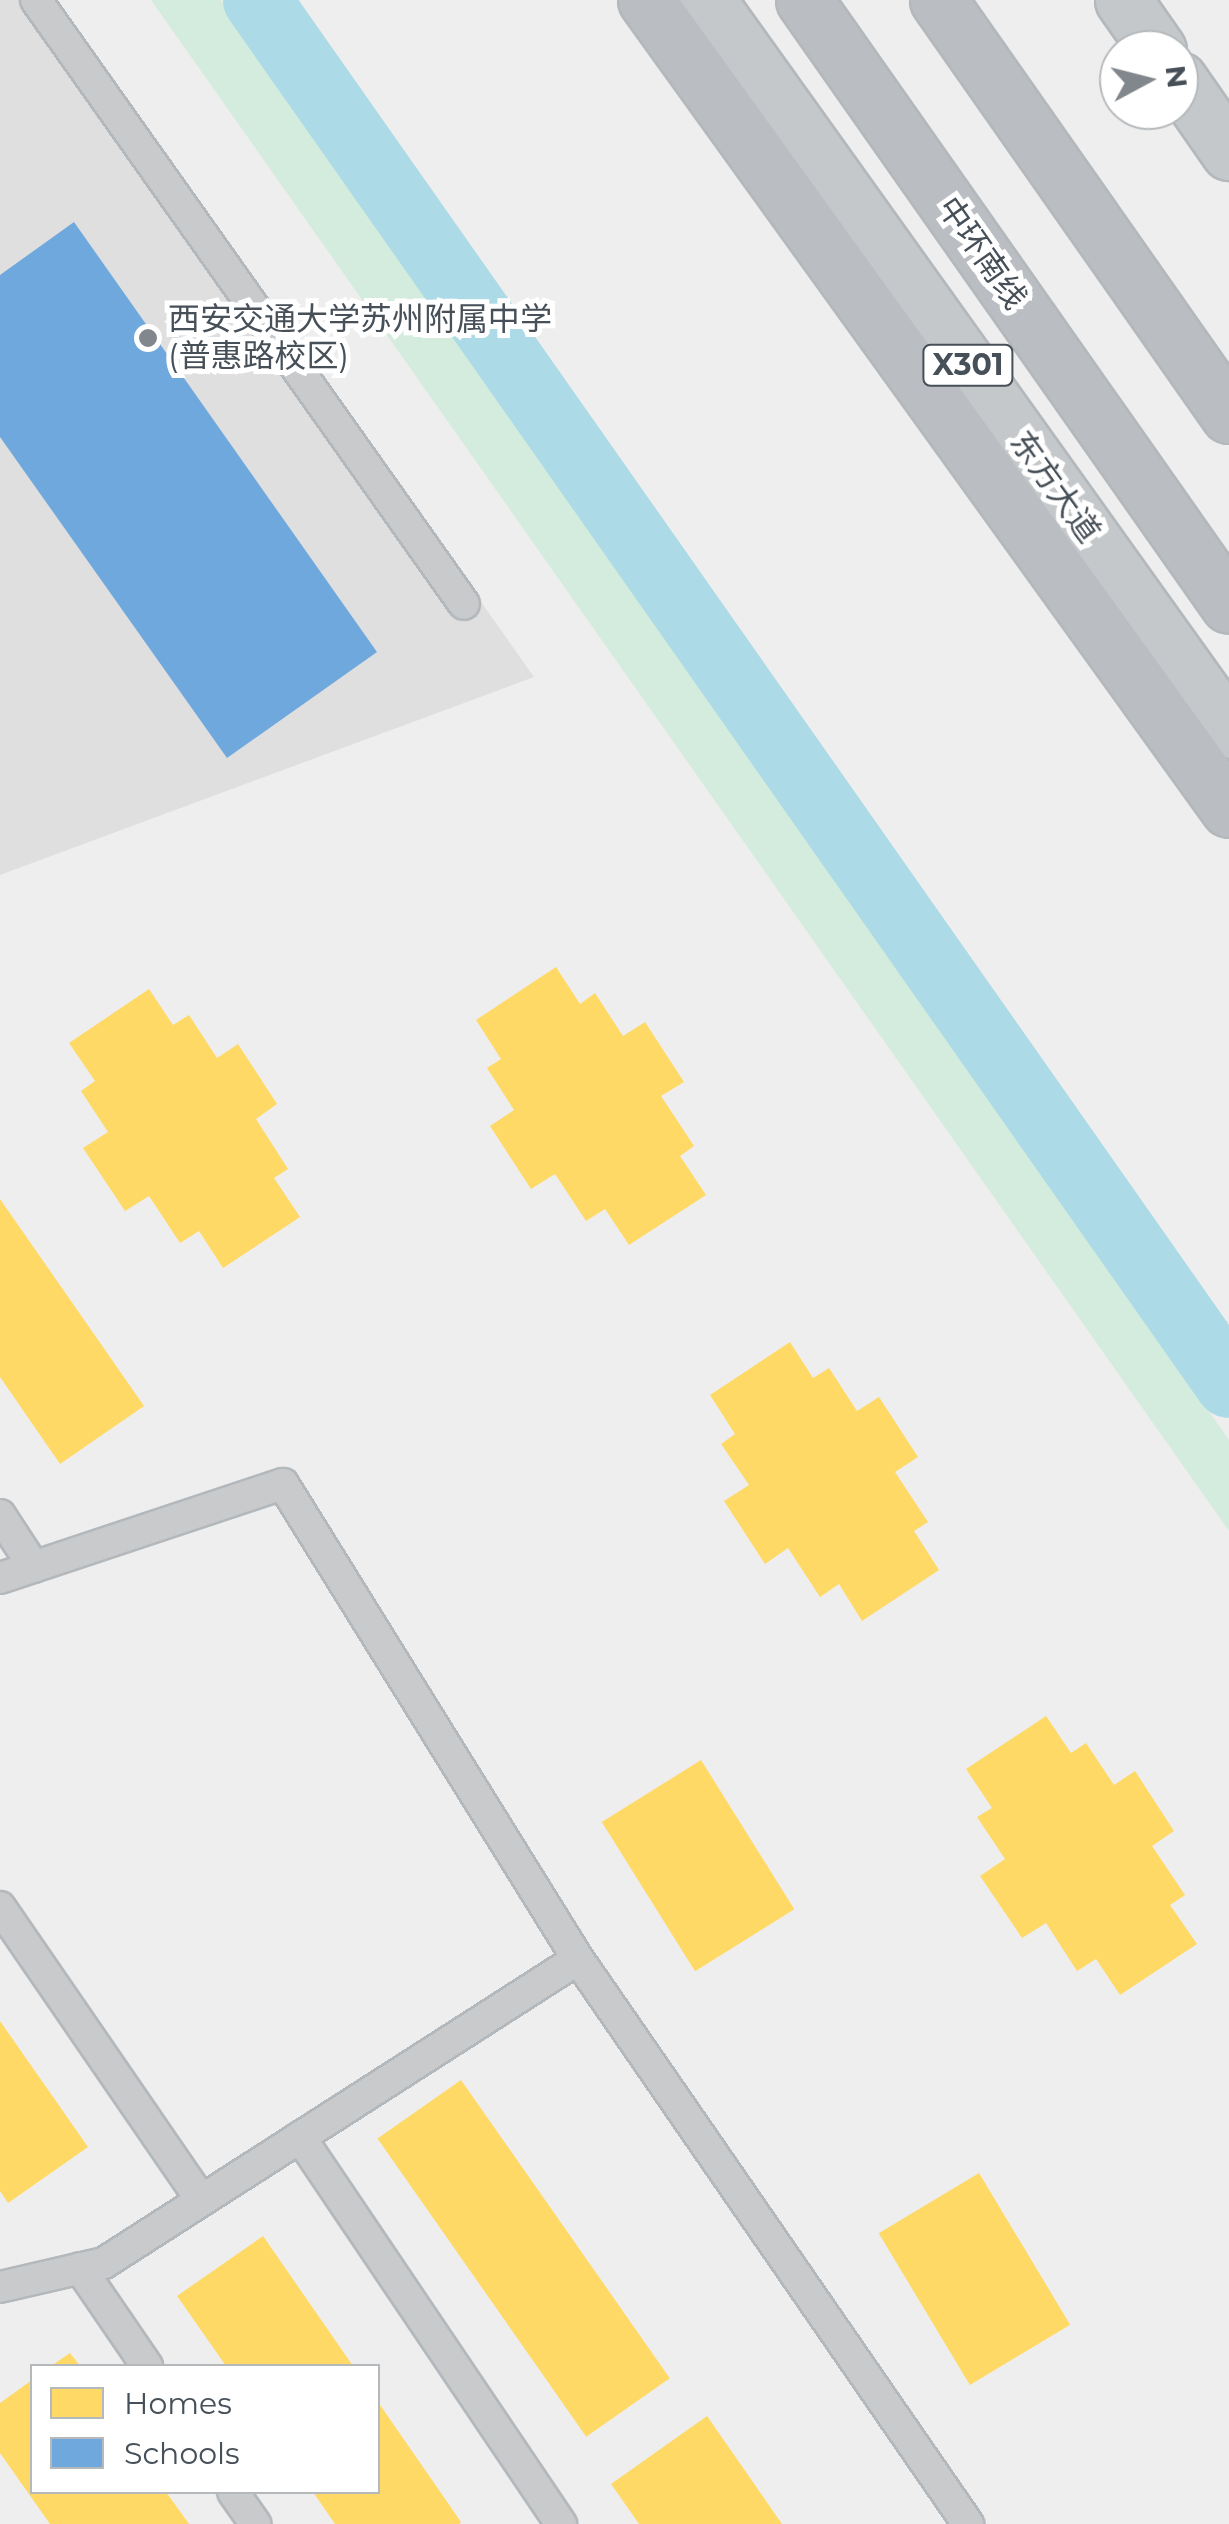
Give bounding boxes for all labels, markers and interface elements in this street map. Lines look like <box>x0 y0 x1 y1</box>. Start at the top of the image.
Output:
north arrow <box>1099 30 1199 130</box>
text: N <box>1159 63 1195 90</box>
street label: 中环南线 <box>930 190 1034 316</box>
place label: 西安交通大学苏州附属中学 (普惠路校区) <box>168 301 552 376</box>
marker: 西安交通大学苏州附属中学 (普惠路校区) <box>137 327 159 349</box>
road number: X301 <box>920 340 1016 390</box>
street label: 东方大道 <box>1002 424 1108 550</box>
legend <box>30 2364 380 2494</box>
text: Homes <box>124 2385 232 2422</box>
text: Schools <box>124 2435 240 2472</box>

